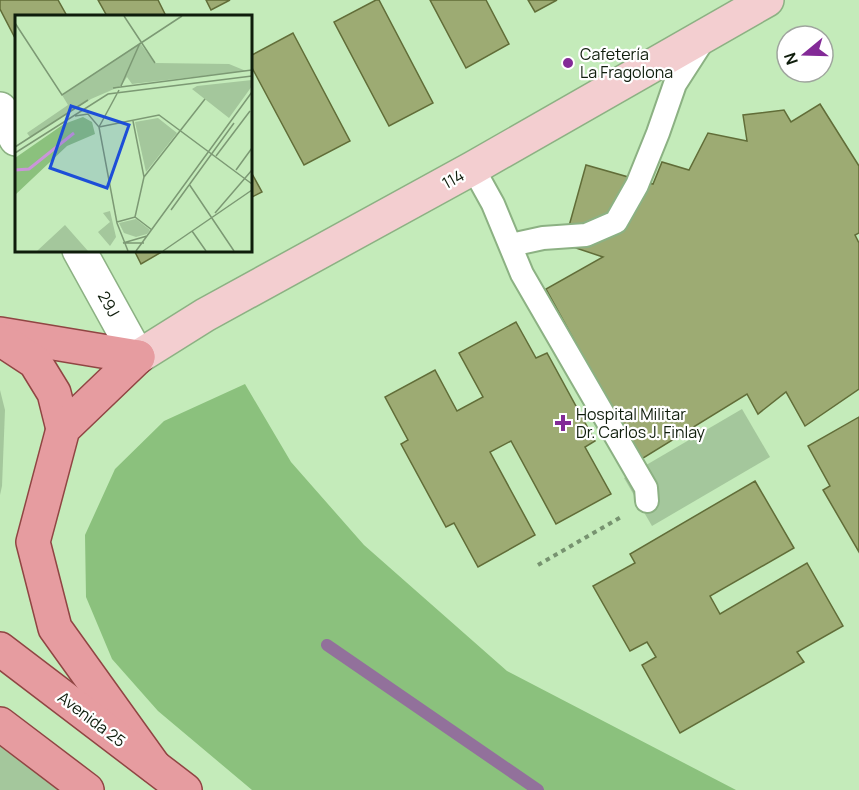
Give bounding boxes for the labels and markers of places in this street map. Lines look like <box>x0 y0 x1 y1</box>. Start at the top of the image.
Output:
place label: Cafetería La Fragolona <box>580 43 673 83</box>
marker: Cafetería La Fragolona <box>561 56 575 70</box>
place label: Hospital Militar Dr. Carlos J. Finlay <box>576 403 706 443</box>
marker: Hospital Militar Dr. Carlos J. Finlay <box>554 414 572 432</box>

